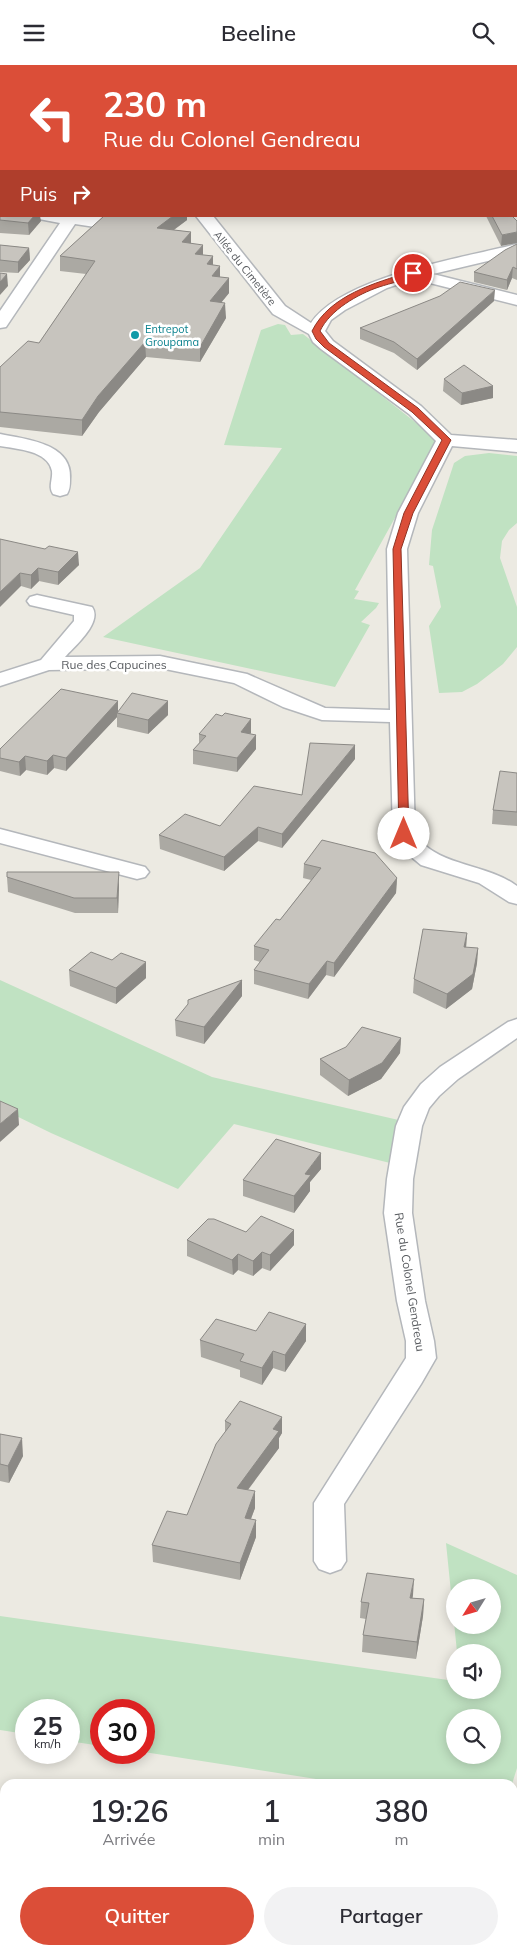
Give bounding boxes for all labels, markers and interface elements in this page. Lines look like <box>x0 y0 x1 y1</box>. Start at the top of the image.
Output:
icon: menu <box>20 19 48 47</box>
text: Beeline <box>221 19 296 47</box>
icon: search <box>469 19 497 47</box>
text: 230 m <box>103 82 207 126</box>
icon: left <box>20 85 85 150</box>
text: Rue du Colonel Gendreau <box>103 125 361 153</box>
icon: right <box>67 180 95 208</box>
text: Puis <box>20 182 57 206</box>
street label: Allée du Cimetière <box>211 228 279 308</box>
pin <box>392 252 434 294</box>
icon: arrive <box>399 259 427 287</box>
place label: Entrepot Groupama <box>145 322 199 349</box>
marker: Entrepot Groupama <box>129 329 141 341</box>
street label: Rue des Capucines <box>61 657 167 672</box>
position arrow <box>377 807 429 859</box>
street label: Rue du Colonel Gendreau <box>392 1211 428 1353</box>
north arrow <box>446 1579 501 1634</box>
map controls <box>446 1579 501 1764</box>
button: sound <box>446 1644 501 1699</box>
speed limit sign: 30 <box>90 1699 155 1764</box>
button: search <box>446 1709 501 1764</box>
text: 25 <box>32 1710 63 1741</box>
text: km/h <box>34 1736 61 1751</box>
text: 19:26 <box>89 1792 169 1830</box>
text: 1 <box>263 1792 281 1830</box>
text: 380 <box>375 1792 429 1830</box>
text: Arrivée <box>102 1829 155 1849</box>
text: min <box>258 1829 285 1849</box>
text: m <box>395 1829 409 1849</box>
button: Quitter <box>20 1887 254 1945</box>
button: Partager <box>264 1887 498 1945</box>

